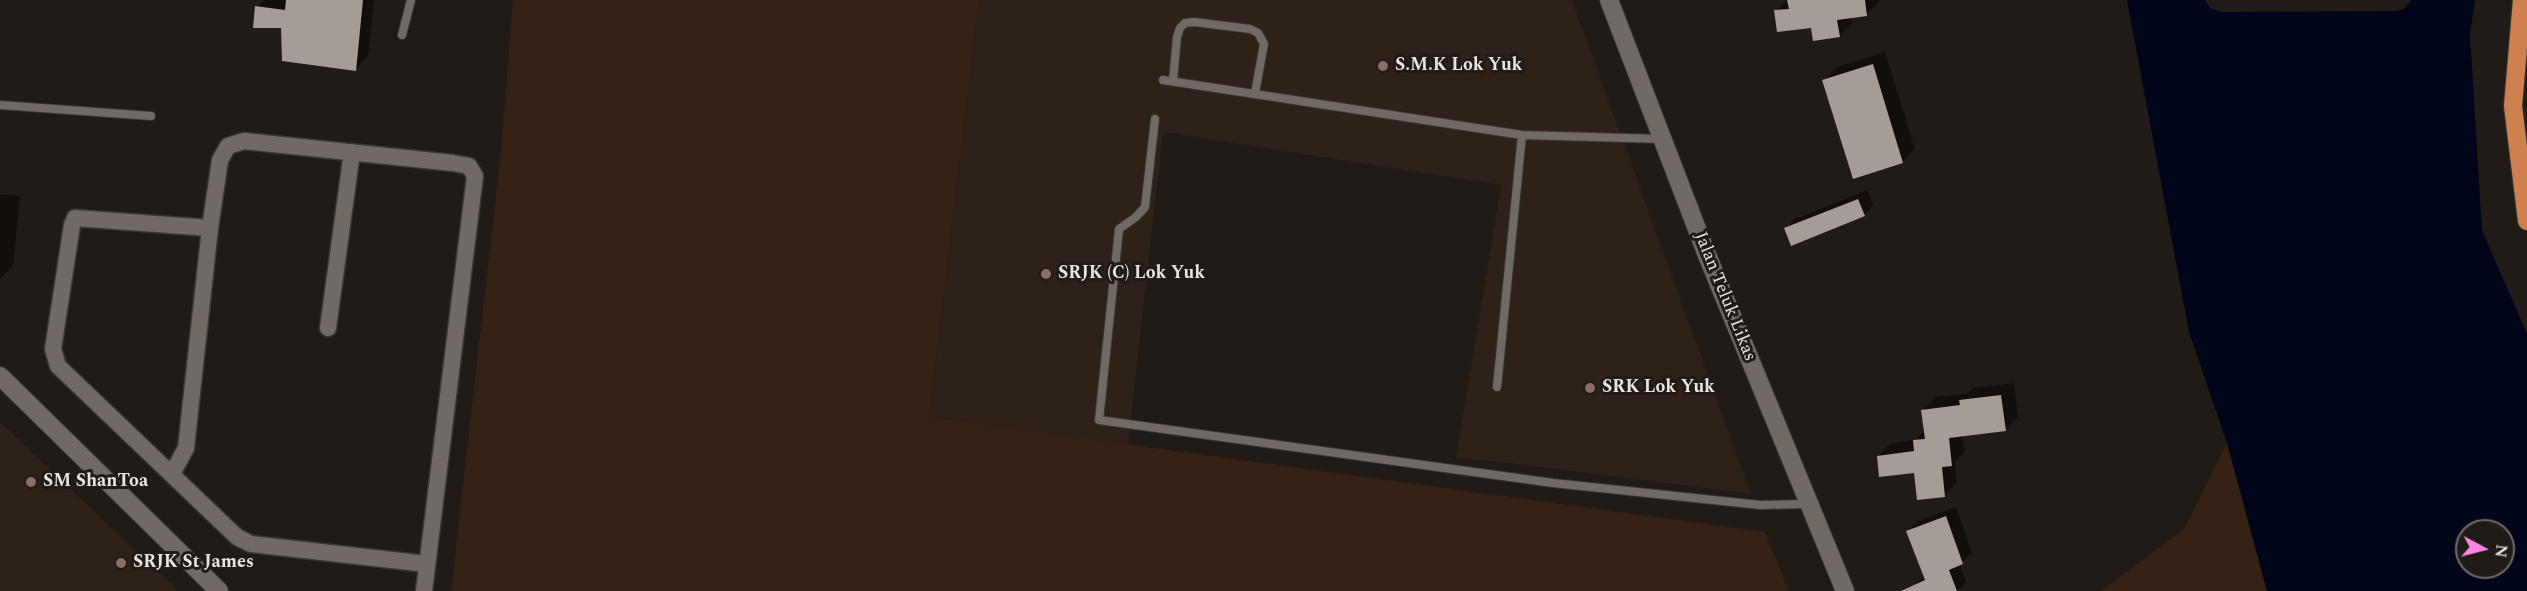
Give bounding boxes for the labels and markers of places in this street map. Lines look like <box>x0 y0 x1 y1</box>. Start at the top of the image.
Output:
place label: S.M.K Lok Yuk <box>1395 55 1522 77</box>
marker: S.M.K Lok Yuk <box>1376 59 1390 73</box>
place label: SRJK (C) Lok Yuk <box>1058 263 1205 285</box>
marker: SRJK (C) Lok Yuk <box>1039 267 1053 281</box>
place label: SRK Lok Yuk <box>1602 377 1715 399</box>
marker: SRK Lok Yuk <box>1583 381 1597 395</box>
place label: SM ShanToa <box>43 471 148 493</box>
marker: SM ShanToa <box>24 475 38 489</box>
place label: SRJK St James <box>133 552 254 574</box>
marker: SRJK St James <box>114 556 128 570</box>

